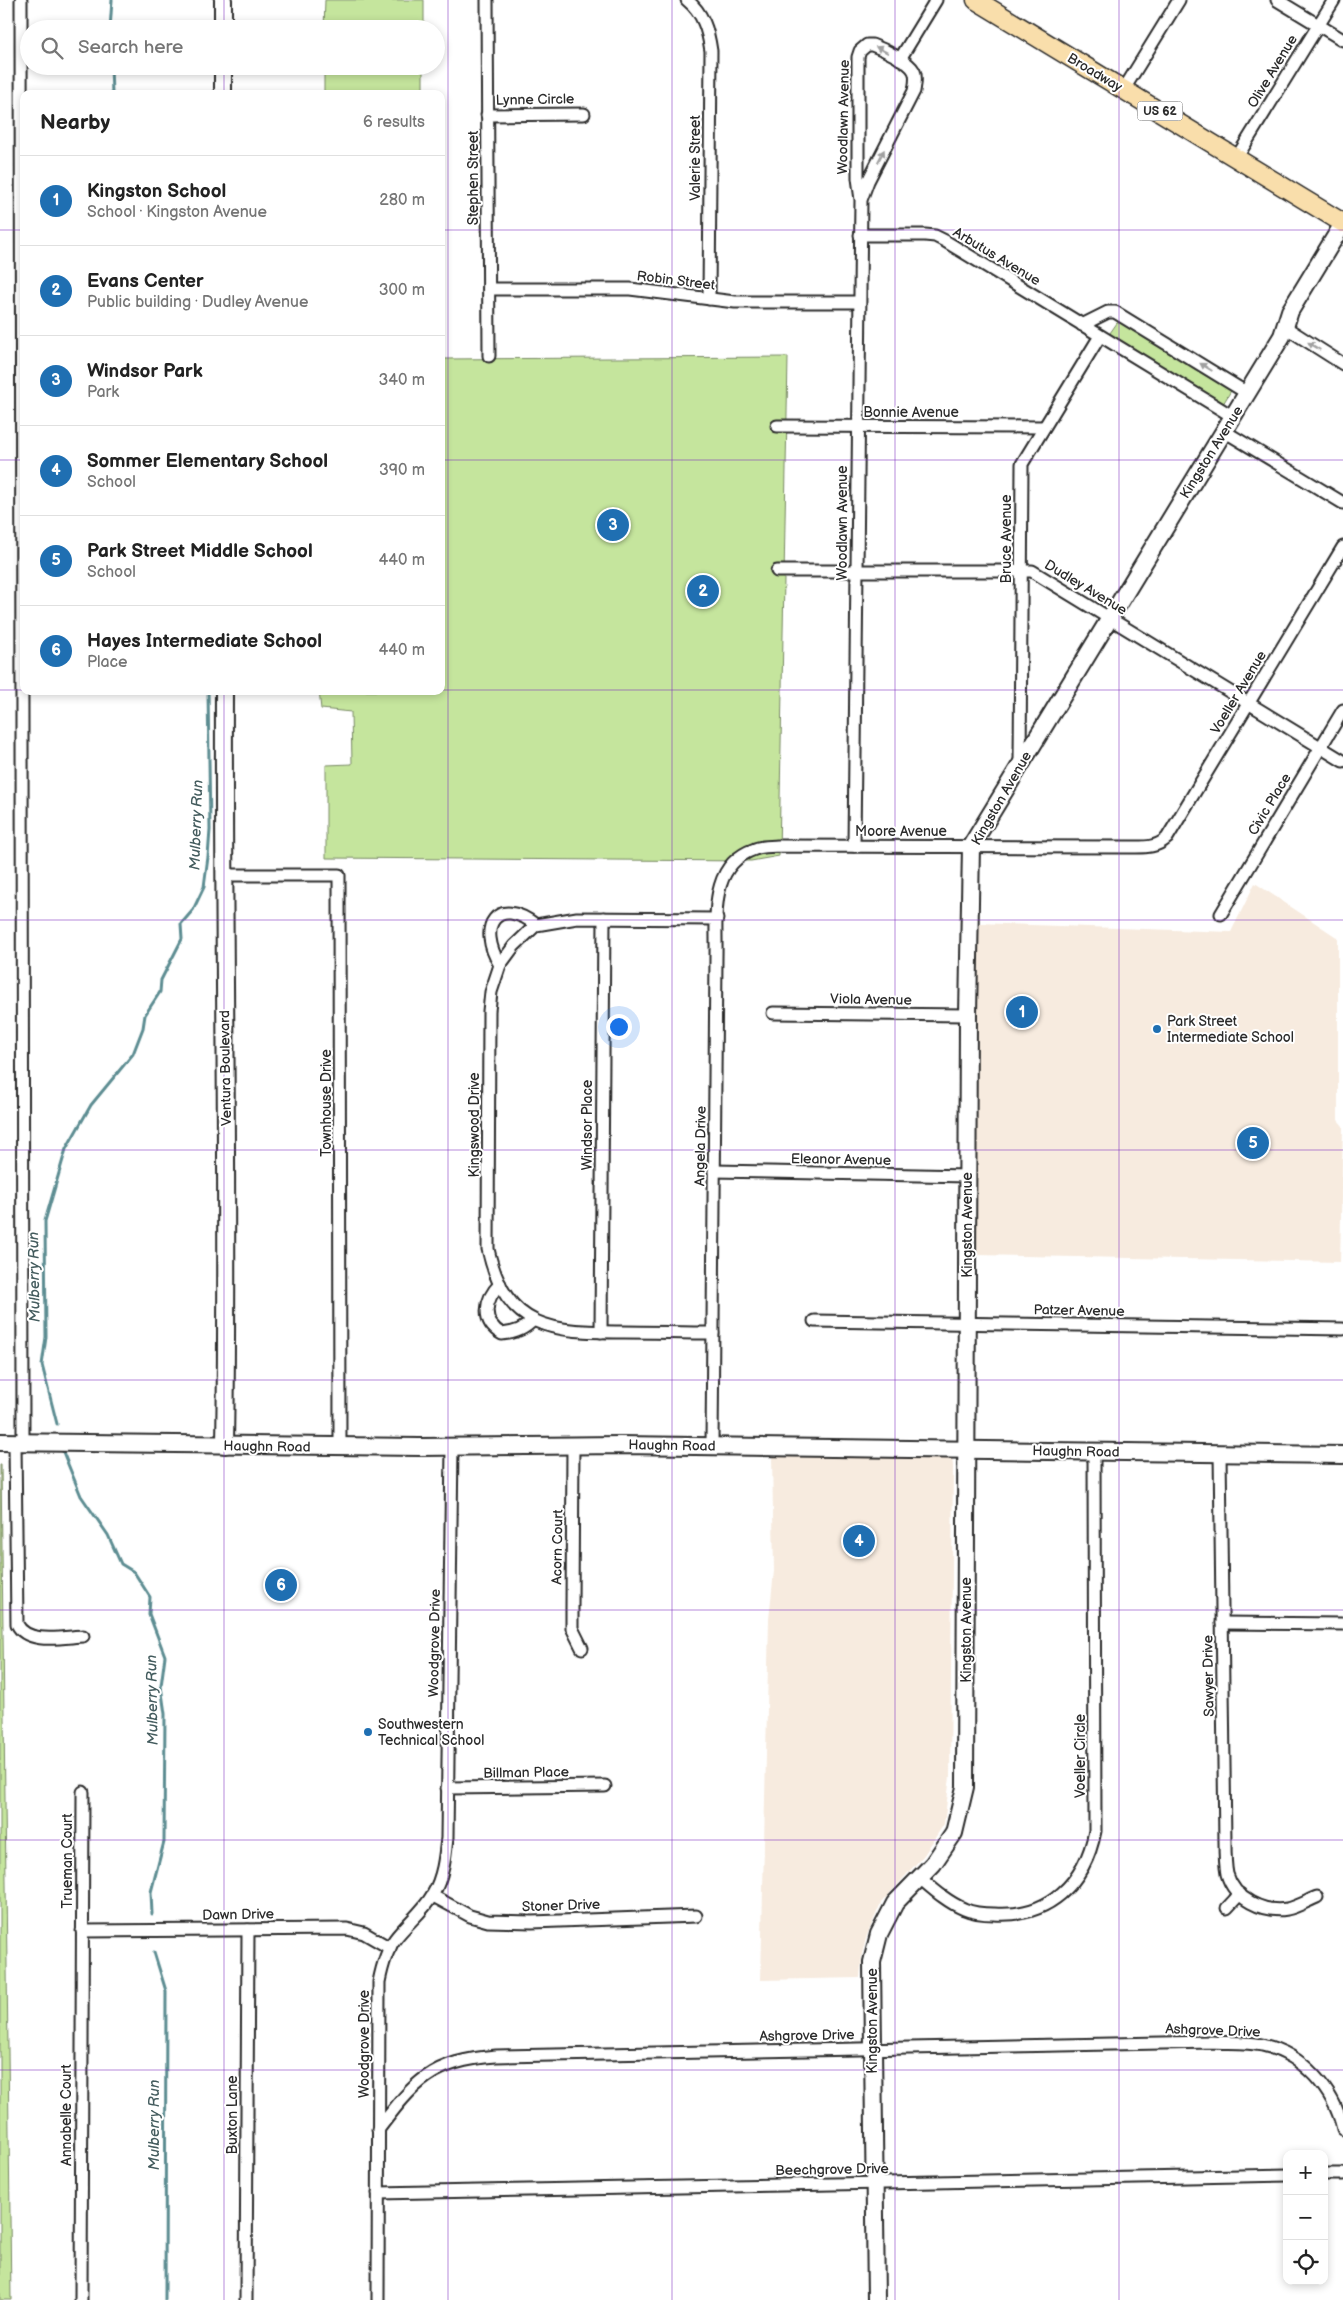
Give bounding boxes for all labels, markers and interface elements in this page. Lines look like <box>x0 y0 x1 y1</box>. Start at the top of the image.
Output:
search box <box>20 20 445 75</box>
street label: Olive Avenue <box>1244 32 1301 111</box>
icon: search <box>38 34 66 62</box>
text: Search here <box>78 36 183 59</box>
one-way arrow <box>875 46 889 54</box>
street label: Broadway <box>1064 49 1126 96</box>
street label: Woodlawn Avenue <box>834 59 853 175</box>
street label: Lynne Circle <box>496 90 574 109</box>
road number: US 62 <box>1138 102 1182 120</box>
text: Nearby <box>40 110 110 135</box>
text: 6 results <box>363 113 425 132</box>
street label: Valerie Street <box>687 115 704 201</box>
street label: Stephen Street <box>465 130 482 225</box>
one-way arrow <box>877 148 885 163</box>
text: Kingston School <box>87 180 226 203</box>
text: 1 <box>53 191 59 210</box>
text: 280 m <box>379 191 425 210</box>
text: School · Kingston Avenue <box>87 203 267 222</box>
street label: Arbutus Avenue <box>950 224 1043 289</box>
street label: Robin Street <box>636 267 717 294</box>
text: Evans Center <box>87 270 204 293</box>
text: 2 <box>51 281 61 300</box>
text: 300 m <box>379 281 425 300</box>
text: Public building · Dudley Avenue <box>87 293 308 312</box>
one-way arrow <box>1307 341 1320 350</box>
text: Windsor Park <box>87 360 203 383</box>
one-way arrow <box>1199 362 1212 371</box>
text: 3 <box>51 371 61 390</box>
text: 340 m <box>378 371 425 390</box>
text: Park <box>87 383 119 402</box>
street label: Kingston Avenue <box>1176 403 1247 502</box>
street label: Bonnie Avenue <box>863 404 959 421</box>
text: Sommer Elementary School <box>87 450 328 473</box>
text: 4 <box>51 461 61 480</box>
text: 390 m <box>379 461 425 480</box>
street label: Woodlawn Avenue <box>834 466 851 580</box>
text: School <box>87 473 136 492</box>
street label: Bruce Avenue <box>998 495 1015 583</box>
pin: 3 <box>597 506 629 544</box>
text: Park Street Middle School <box>87 540 313 563</box>
text: 5 <box>51 551 61 570</box>
text: 440 m <box>379 551 425 570</box>
street label: Dudley Avenue <box>1041 556 1130 619</box>
text: School <box>87 563 136 582</box>
pin: 2 <box>687 572 719 610</box>
text: Hayes Intermediate School <box>87 630 322 653</box>
text: 6 <box>51 641 61 660</box>
text: 440 m <box>379 641 425 660</box>
street label: Voeller Avenue <box>1207 648 1270 737</box>
text: Place <box>87 653 128 672</box>
street label: Kingston Avenue <box>968 748 1035 848</box>
street label: Civic Place <box>1244 770 1295 838</box>
water label: Mulberry Run <box>185 779 208 871</box>
street label: Moore Avenue <box>855 823 947 840</box>
street label: Viola Avenue <box>830 990 912 1009</box>
pin: 1 <box>1006 993 1038 1031</box>
street label: Ventura Boulevard <box>216 1010 235 1126</box>
place label: Park Street Intermediate School <box>1167 1013 1294 1046</box>
your location <box>606 1014 632 1040</box>
marker: Park Street Intermediate School <box>1151 1023 1163 1035</box>
street label: Townhouse Drive <box>318 1049 335 1157</box>
street label: Kingswood Drive <box>466 1072 483 1178</box>
street label: Windsor Place <box>579 1080 596 1170</box>
street label: Angela Drive <box>691 1106 710 1186</box>
pin: 5 <box>1237 1124 1269 1162</box>
street label: Eleanor Avenue <box>791 1150 891 1169</box>
street label: Kingston Avenue <box>959 1172 976 1278</box>
water label: Mulberry Run <box>24 1232 45 1322</box>
street label: Patzer Avenue <box>1033 1301 1125 1320</box>
street label: Haughn Road <box>628 1436 716 1455</box>
street label: Haughn Road <box>223 1437 311 1456</box>
street label: Haughn Road <box>1032 1442 1120 1461</box>
street label: Acorn Court <box>548 1508 567 1585</box>
pin: 4 <box>843 1522 875 1560</box>
pin: 6 <box>265 1566 297 1604</box>
street label: Kingston Avenue <box>958 1577 975 1683</box>
street label: Woodgrove Drive <box>425 1589 444 1697</box>
street label: Sawyer Drive <box>1199 1635 1218 1717</box>
water label: Mulberry Run <box>142 1655 163 1745</box>
street label: Voeller Circle <box>1072 1714 1089 1798</box>
place label: Southwestern Technical School <box>378 1716 484 1749</box>
marker: Southwestern Technical School <box>362 1726 374 1738</box>
street label: Billman Place <box>483 1763 569 1782</box>
street label: Trueman Court <box>59 1813 76 1909</box>
street label: Stoner Drive <box>522 1896 600 1915</box>
street label: Dawn Drive <box>202 1905 274 1924</box>
street label: Kingston Avenue <box>864 1968 881 2074</box>
street label: Woodgrove Drive <box>356 1990 373 2098</box>
street label: Ashgrove Drive <box>1165 2020 1261 2041</box>
street label: Ashgrove Drive <box>759 2026 855 2045</box>
street label: Annabelle Court <box>58 2063 75 2166</box>
street label: Buxton Lane <box>224 2075 241 2155</box>
water label: Mulberry Run <box>145 2080 164 2170</box>
map controls <box>1283 2150 1328 2285</box>
button: + <box>1283 2150 1328 2195</box>
street label: Beechgrove Drive <box>775 2160 889 2179</box>
button: − <box>1283 2195 1328 2240</box>
button: locate <box>1283 2240 1328 2285</box>

